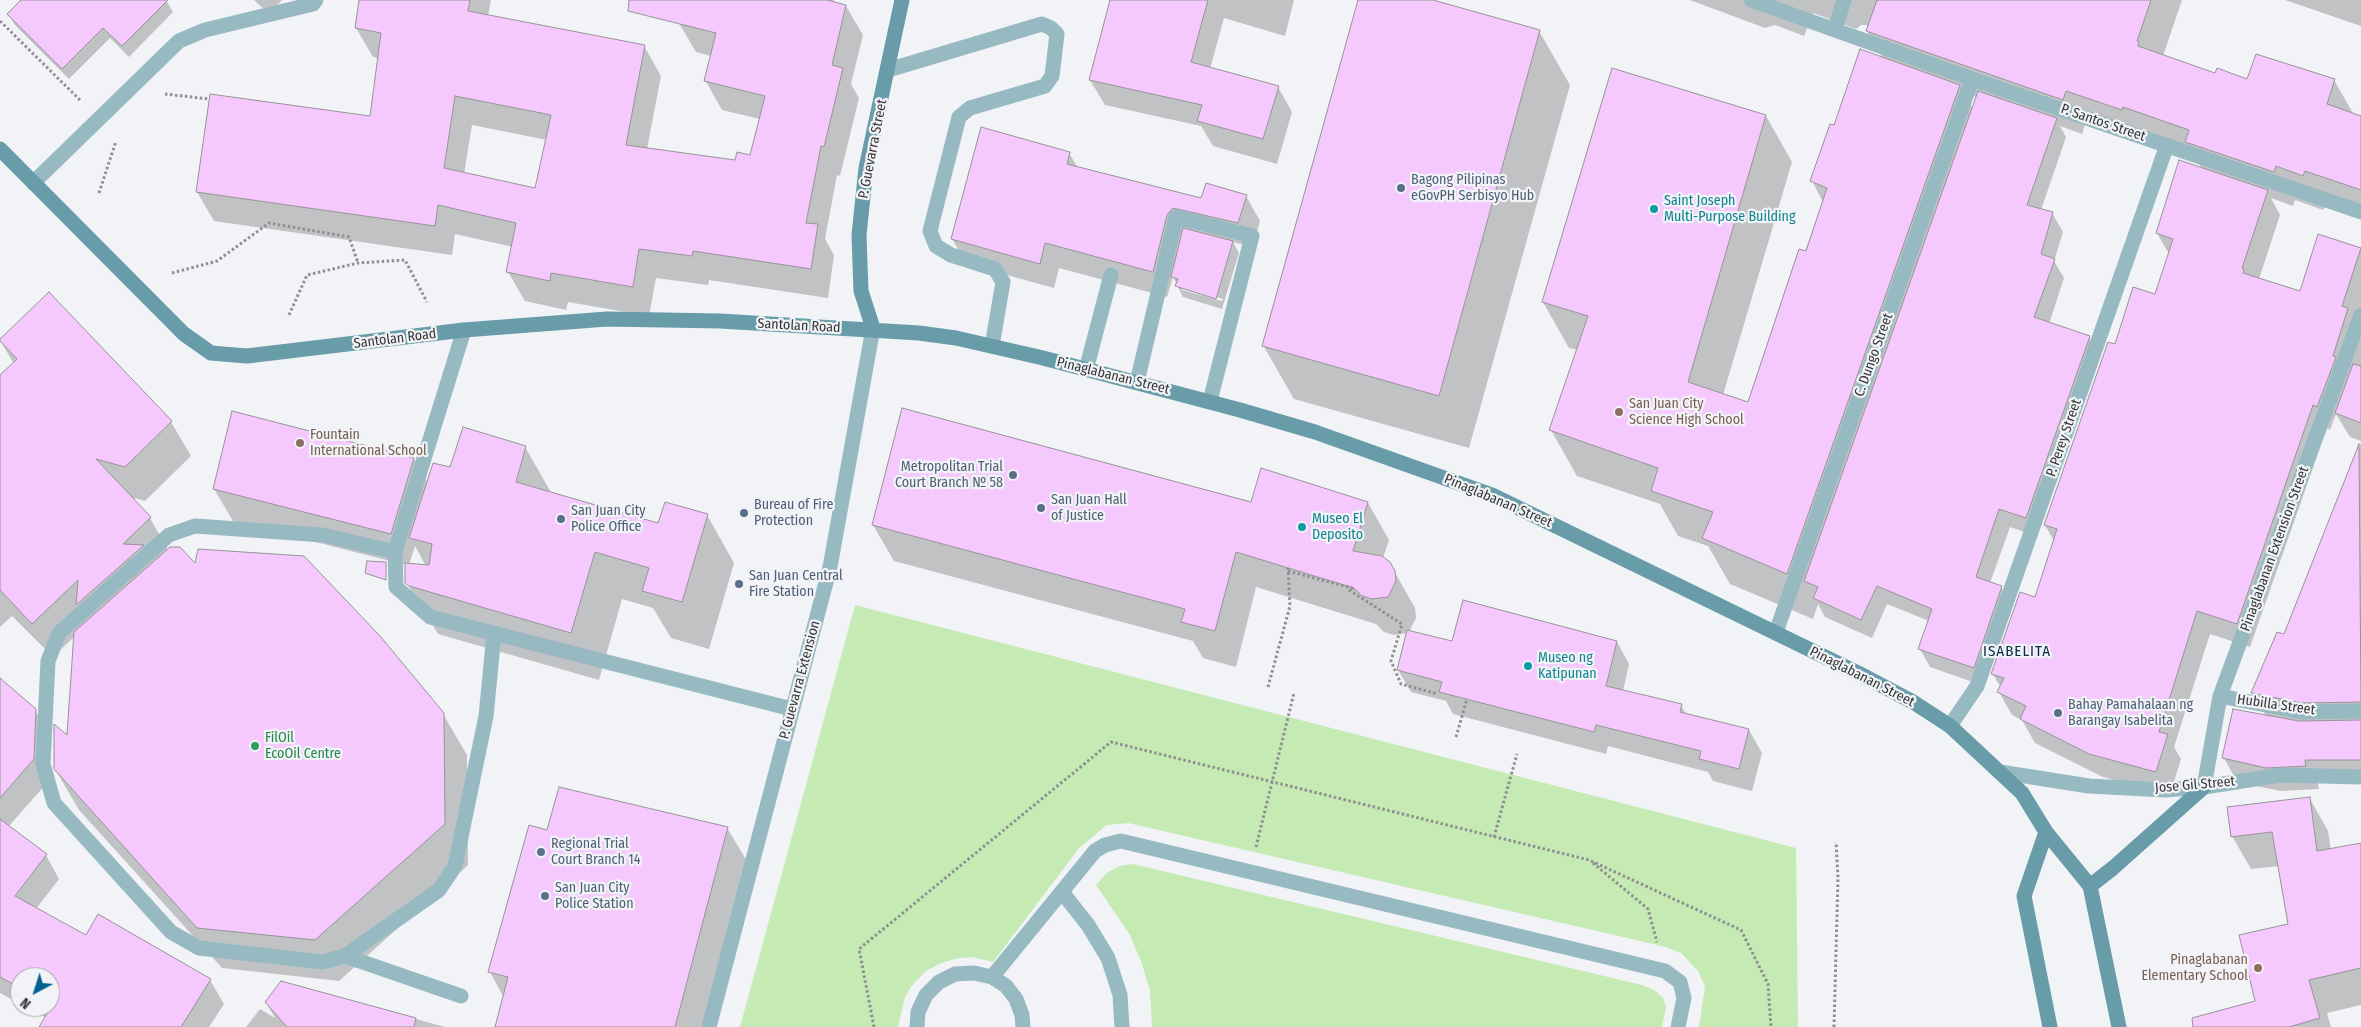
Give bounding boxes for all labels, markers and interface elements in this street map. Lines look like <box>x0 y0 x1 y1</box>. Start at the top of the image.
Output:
street label: P. Guevarra Street <box>855 98 891 200</box>
street label: P. Santos Street <box>2058 101 2148 145</box>
place label: Bagong Pilipinas eGovPH Serbisyo Hub <box>1411 172 1534 204</box>
marker: Bagong Pilipinas eGovPH Serbisyo Hub <box>1395 182 1407 194</box>
place label: Saint Joseph Multi-Purpose Building <box>1664 193 1796 226</box>
marker: Saint Joseph Multi-Purpose Building <box>1648 203 1660 215</box>
street label: C. Dungo Street <box>1851 311 1897 399</box>
street label: Santolan Road <box>757 315 841 337</box>
street label: Santolan Road <box>353 326 437 352</box>
street label: Pinaglabanan Street <box>1055 354 1171 398</box>
place label: San Juan City Science High School <box>1629 396 1744 428</box>
street label: P. Perey Street <box>2043 397 2085 479</box>
marker: San Juan City Science High School <box>1613 406 1625 418</box>
place label: Fountain International School <box>310 427 427 460</box>
marker: Fountain International School <box>294 437 306 449</box>
place label: Metropolitan Trial Court Branch № 58 <box>895 459 1003 492</box>
street label: Pinaglabanan Extension Street <box>2237 464 2313 634</box>
marker: Metropolitan Trial Court Branch № 58 <box>1007 469 1019 481</box>
street label: Pinaglabanan Street <box>1442 471 1554 531</box>
place label: San Juan Hall of Justice <box>1051 492 1127 524</box>
place label: Bureau of Fire Protection <box>754 497 833 530</box>
marker: San Juan Hall of Justice <box>1035 502 1047 514</box>
place label: San Juan City Police Office <box>571 503 646 536</box>
marker: Bureau of Fire Protection <box>738 507 750 519</box>
place label: Museo El Deposito <box>1312 511 1363 544</box>
marker: San Juan City Police Office <box>555 513 567 525</box>
marker: Museo El Deposito <box>1296 521 1308 533</box>
place label: San Juan Central Fire Station <box>749 568 843 600</box>
marker: San Juan Central Fire Station <box>733 578 745 590</box>
street label: P. Guevarra Extension <box>776 619 824 741</box>
street label: Pinaglabanan Street <box>1807 643 1917 711</box>
district label: ISABELITA <box>1982 643 2052 661</box>
place label: Museo ng Katipunan <box>1538 650 1597 682</box>
marker: Museo ng Katipunan <box>1522 660 1534 672</box>
street label: Hubilla Street <box>2236 691 2316 719</box>
place label: Bahay Pamahalaan ng Barangay Isabelita <box>2068 697 2193 730</box>
marker: Bahay Pamahalaan ng Barangay Isabelita <box>2052 707 2064 719</box>
place label: FilOil EcoOil Centre <box>265 730 341 762</box>
marker: FilOil EcoOil Centre <box>249 740 261 752</box>
street label: Jose Gil Street <box>2154 773 2236 797</box>
place label: Regional Trial Court Branch 14 <box>551 836 641 869</box>
marker: Regional Trial Court Branch 14 <box>535 846 547 858</box>
place label: San Juan City Police Station <box>555 880 634 912</box>
marker: San Juan City Police Station <box>539 890 551 902</box>
place label: Pinaglabanan Elementary School <box>2141 952 2248 984</box>
marker: Pinaglabanan Elementary School <box>2252 962 2264 974</box>
north arrow <box>10 967 60 1017</box>
text: N <box>17 994 34 1012</box>

